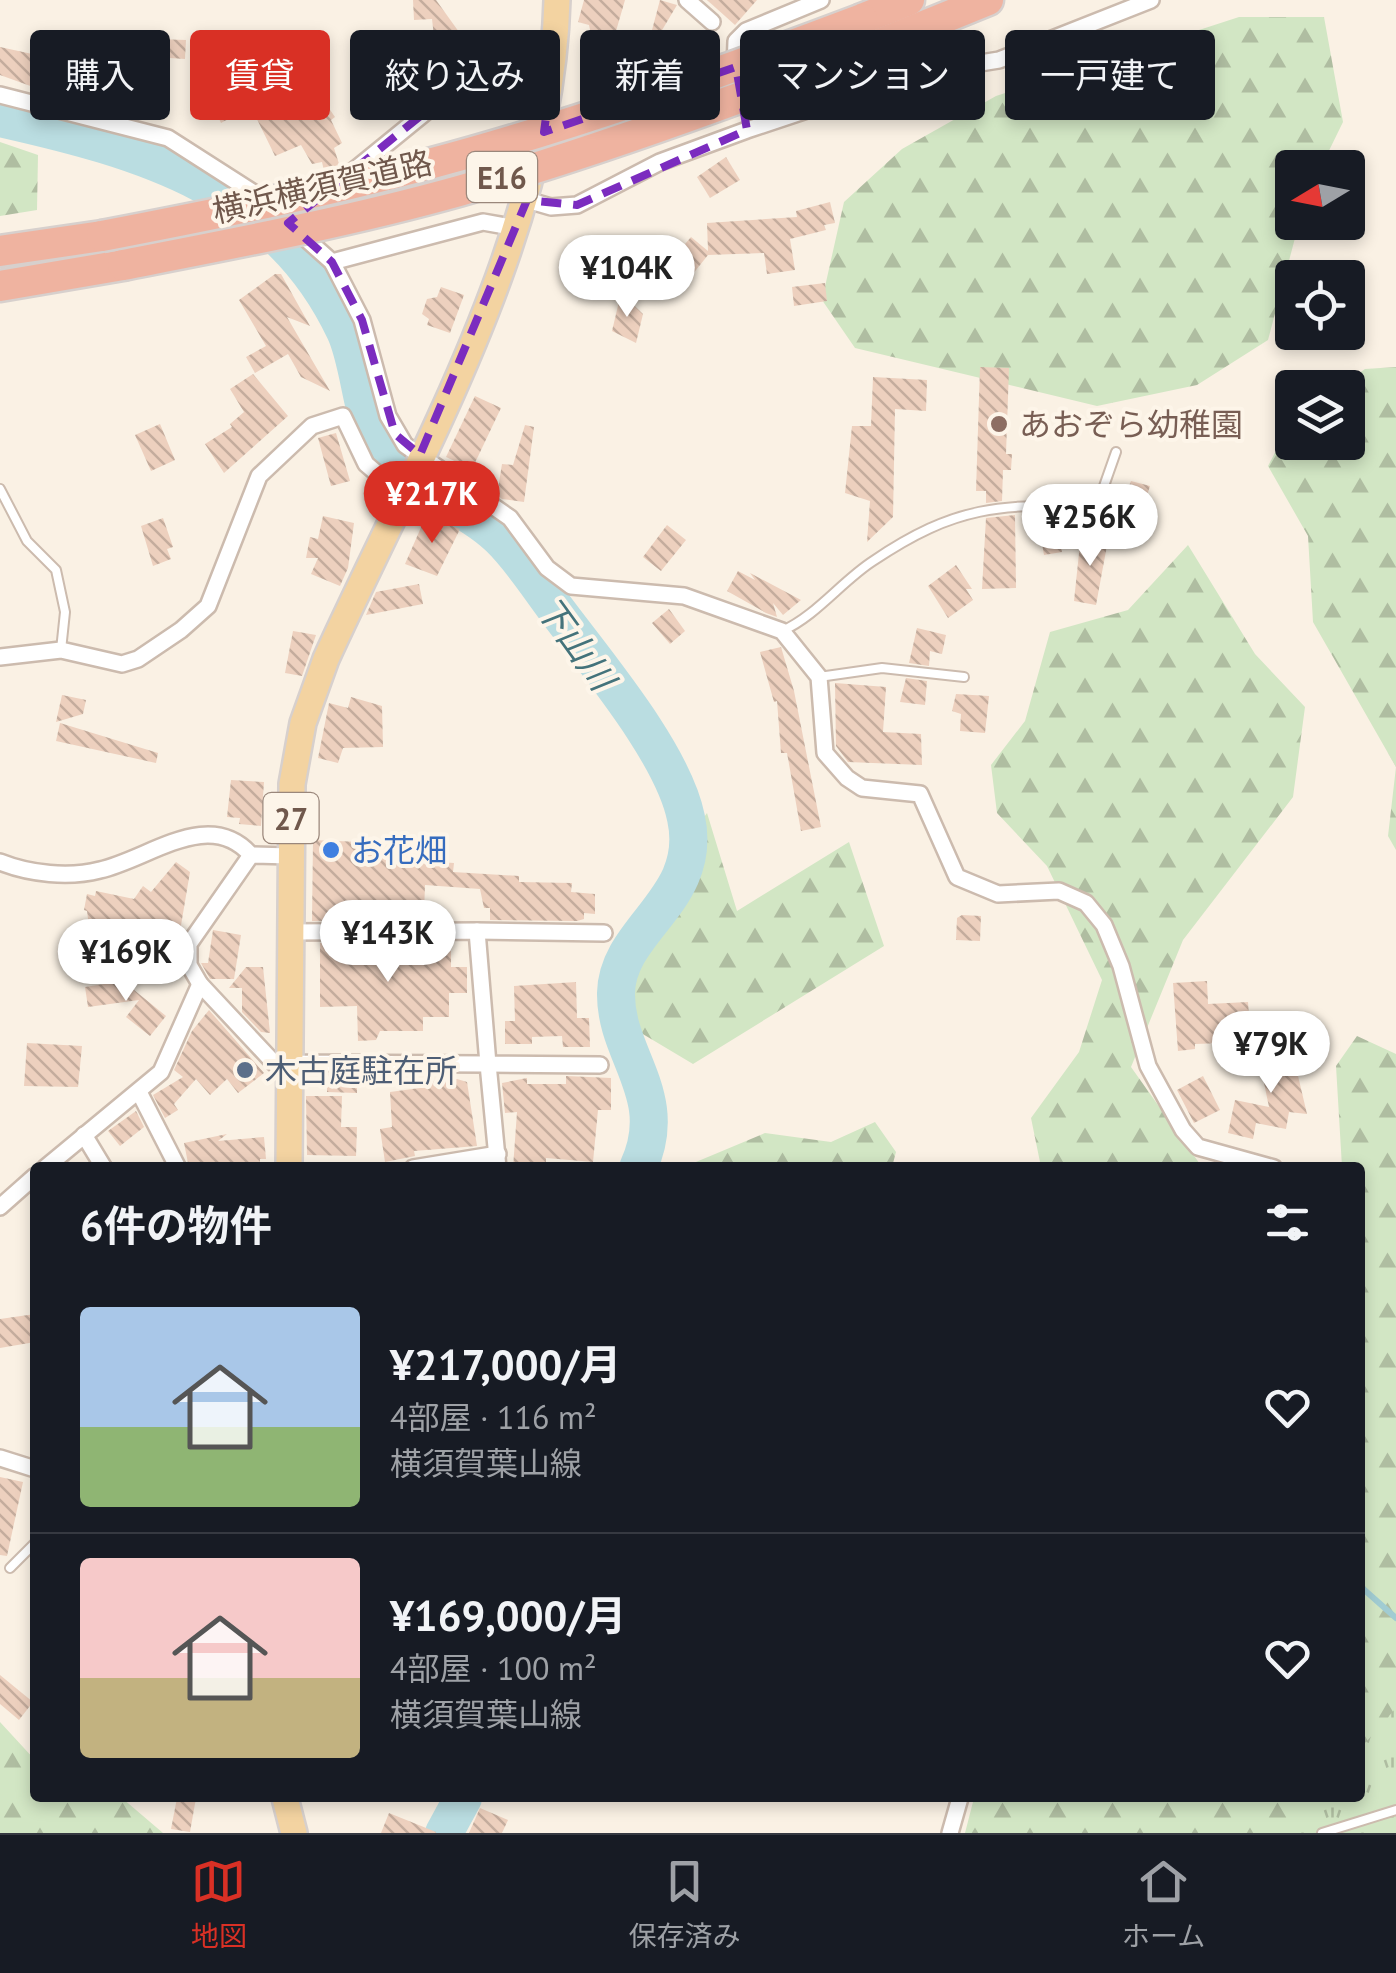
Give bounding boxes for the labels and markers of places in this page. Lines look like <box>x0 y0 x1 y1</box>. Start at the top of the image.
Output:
pin: ¥104K <box>557 235 697 320</box>
place label: あおぞら幼稚園 <box>1019 403 1243 445</box>
marker: あおぞら幼稚園 <box>988 413 1010 435</box>
pin: ¥217K <box>362 461 502 546</box>
pin: ¥256K <box>1020 484 1160 569</box>
place label: お花畑 <box>351 829 447 871</box>
marker: お花畑 <box>320 839 342 861</box>
pin: ¥143K <box>318 900 458 985</box>
pin: ¥169K <box>56 919 196 1004</box>
pin: ¥79K <box>1212 1011 1330 1096</box>
place label: 木古庭駐在所 <box>265 1049 457 1091</box>
marker: 木古庭駐在所 <box>234 1059 256 1081</box>

